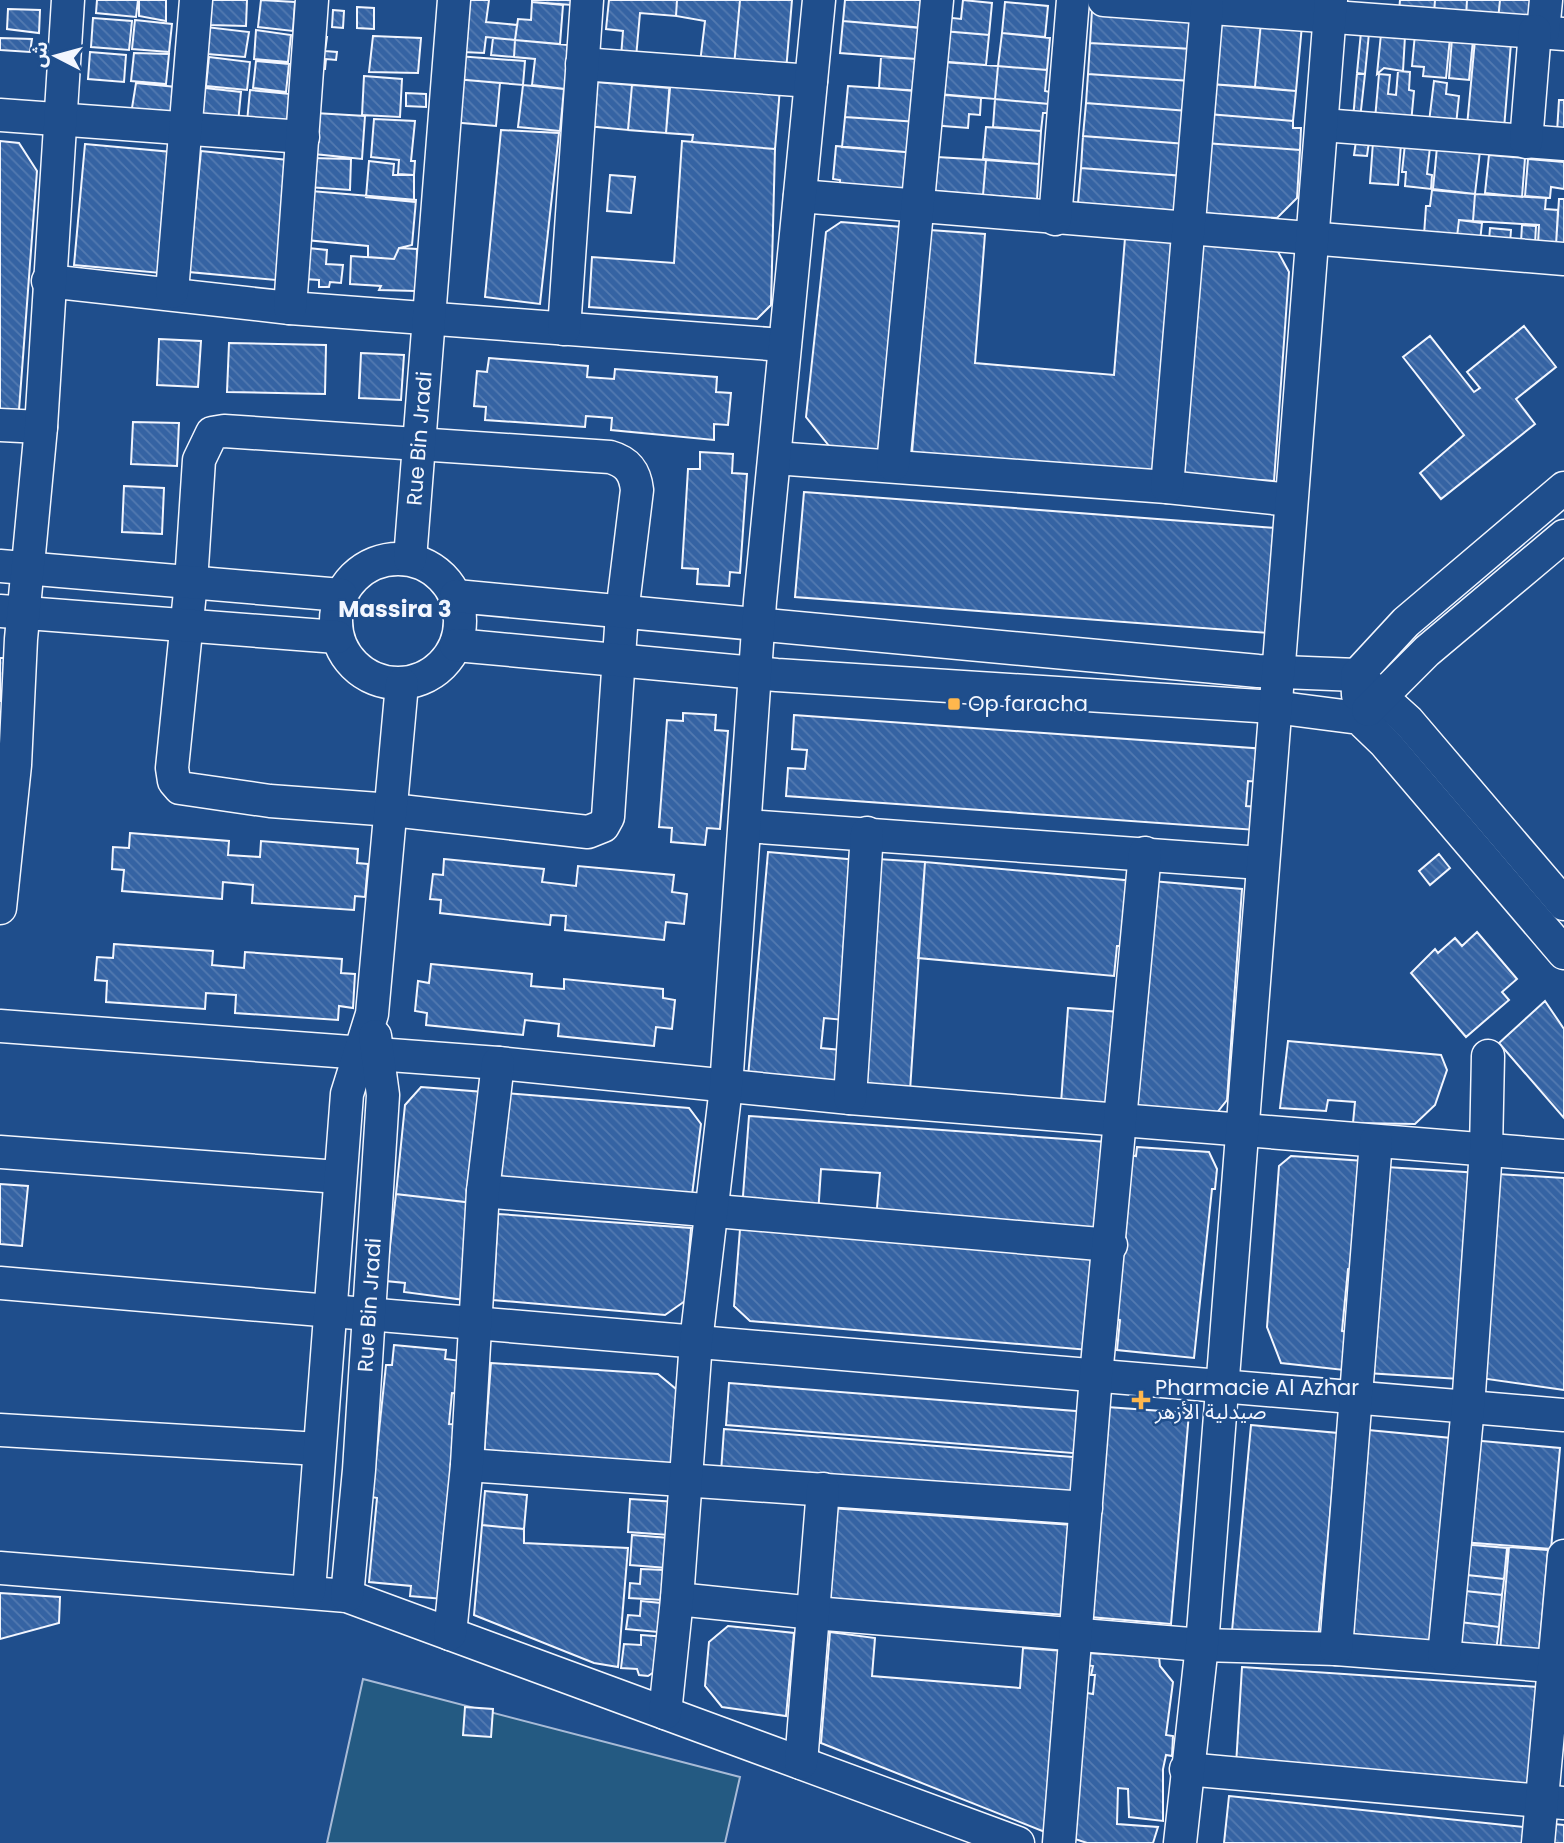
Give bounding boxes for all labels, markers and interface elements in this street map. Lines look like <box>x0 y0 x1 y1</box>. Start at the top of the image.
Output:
north arrow <box>21 21 91 91</box>
text: ش <box>25 40 54 69</box>
street label: Rue Bin Jradi <box>399 370 439 507</box>
district label: Massira 3 <box>338 593 452 625</box>
place label: Op faracha <box>968 689 1088 718</box>
marker: Op faracha <box>946 696 962 712</box>
street label: Rue Bin Jradi <box>350 1237 388 1373</box>
place label: Pharmacie Al Azhar صيدلية الأزهر <box>1154 1373 1359 1426</box>
marker: Pharmacie Al Azhar صيدلية الأزهر <box>1133 1392 1149 1408</box>

